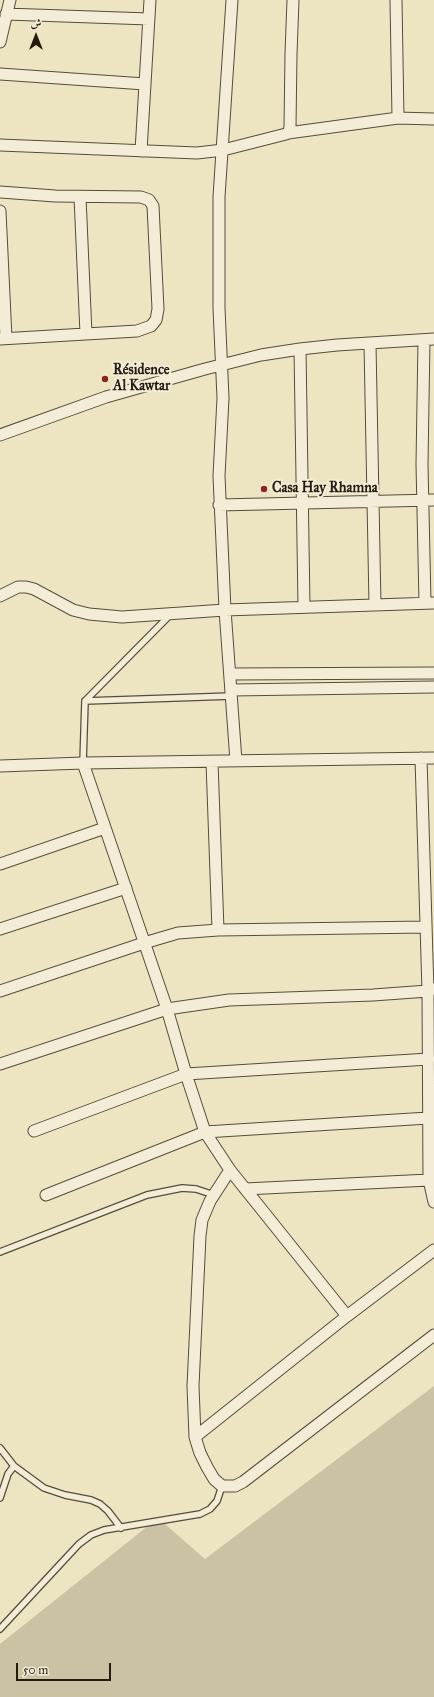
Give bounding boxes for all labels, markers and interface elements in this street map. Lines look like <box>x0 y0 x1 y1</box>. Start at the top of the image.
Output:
north arrow <box>16 16 56 56</box>
text: ش <box>31 17 41 30</box>
place label: Résidence Al Kawtar <box>113 363 170 396</box>
marker: Résidence Al Kawtar <box>100 374 110 384</box>
place label: Casa Hay Rhamna <box>272 481 378 497</box>
marker: Casa Hay Rhamna <box>259 484 269 494</box>
scale bar <box>18 1655 113 1681</box>
text: 50 m <box>23 1663 48 1677</box>

